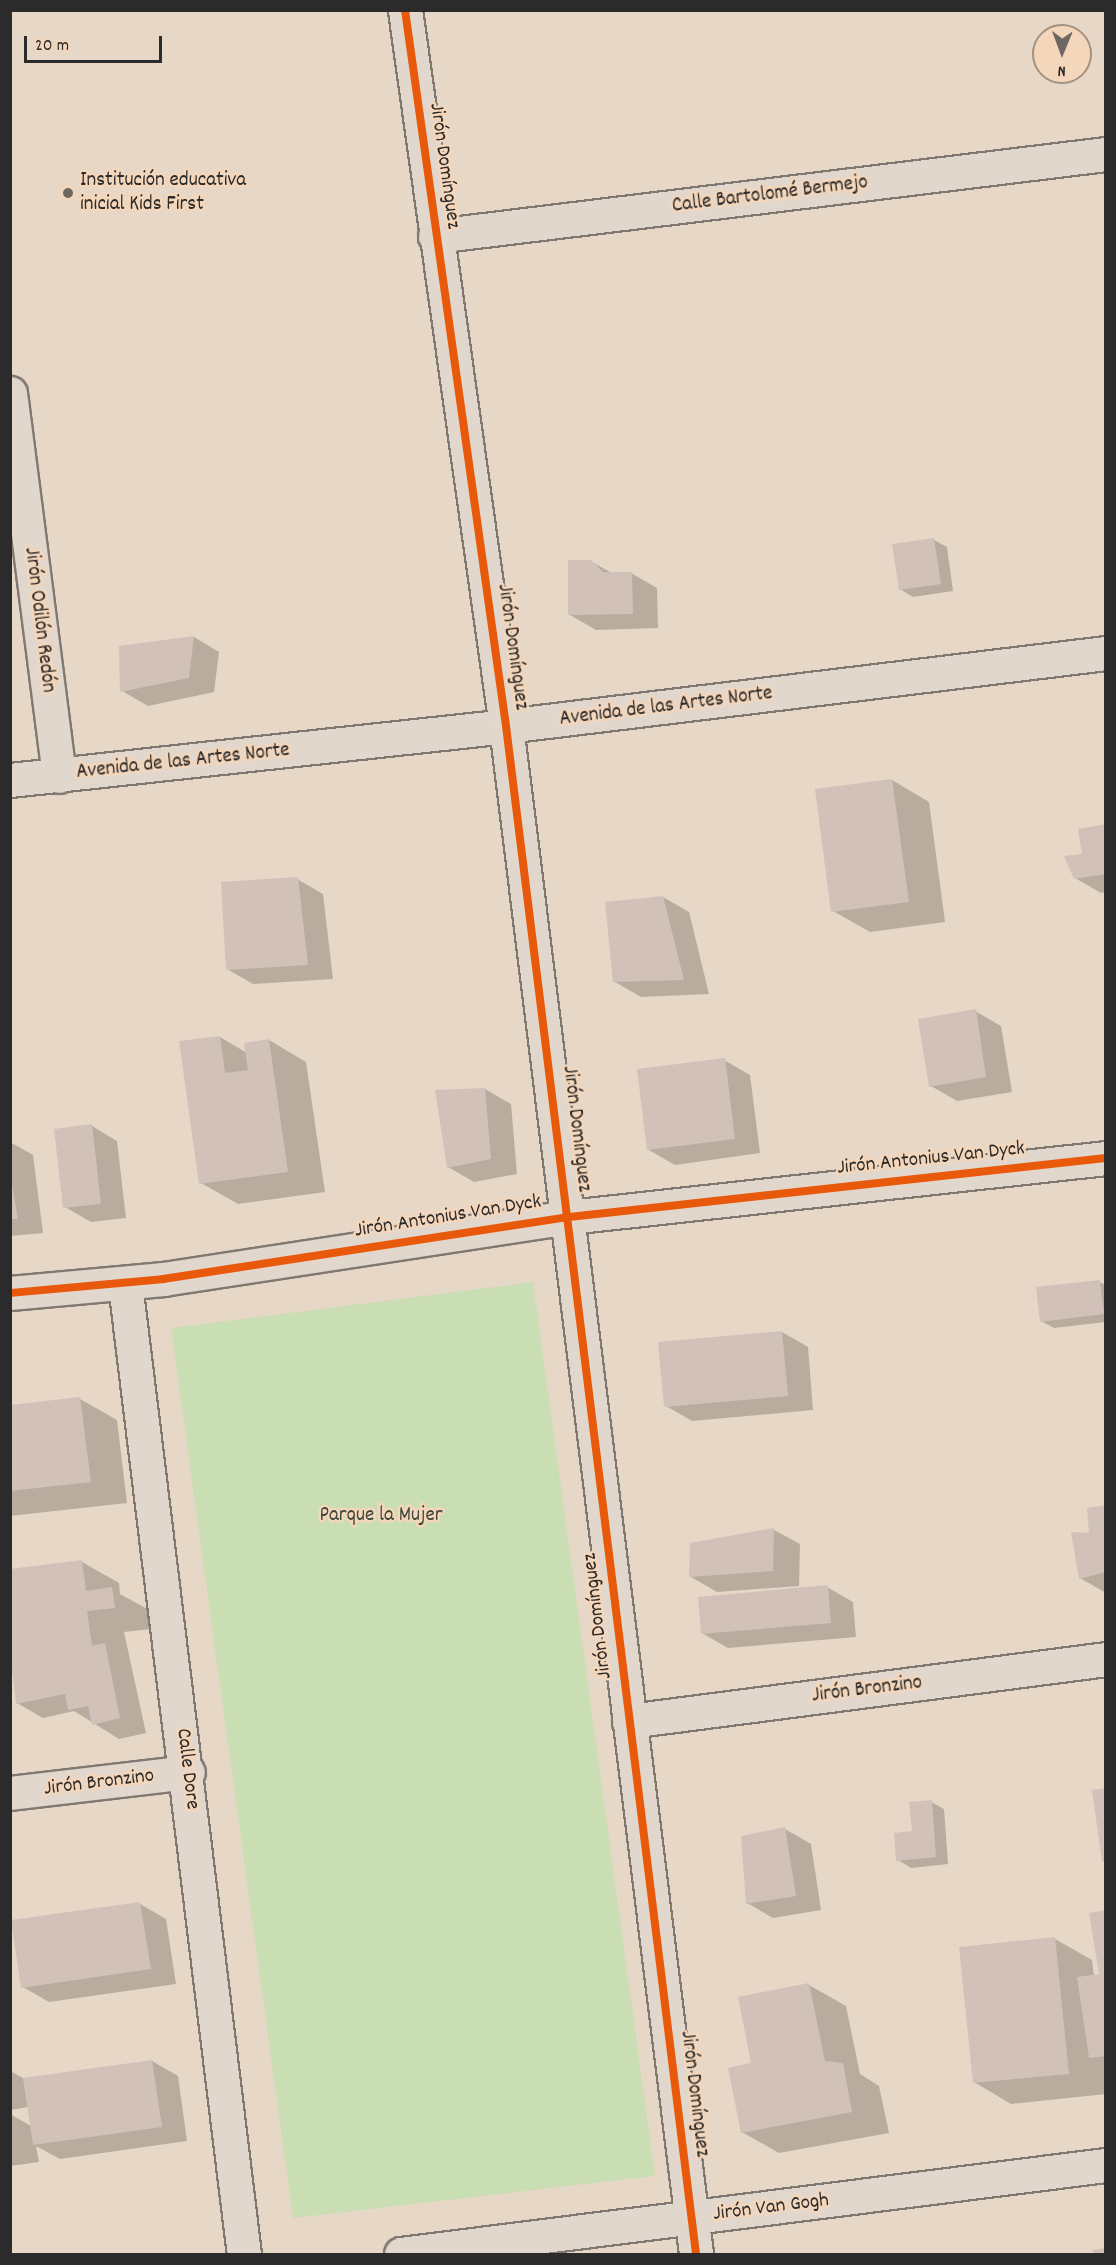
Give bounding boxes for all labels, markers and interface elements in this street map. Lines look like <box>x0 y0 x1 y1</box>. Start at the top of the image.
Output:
scale bar <box>27 24 165 62</box>
north arrow <box>1032 24 1092 84</box>
text: 20 m <box>35 34 69 59</box>
text: N <box>1058 59 1066 82</box>
street label: Jirón Domínguez <box>423 101 465 231</box>
place label: Institución educativa inicial Kids First <box>80 168 246 218</box>
street label: Calle Bartolomé Bermejo <box>671 170 869 220</box>
marker: Institución educativa inicial Kids First <box>61 186 75 200</box>
street label: Jirón Odilón Redón <box>18 546 60 694</box>
street label: Jirón Domínguez <box>491 582 533 712</box>
street label: Avenida de las Artes Norte <box>558 681 774 733</box>
street label: Avenida de las Artes Norte <box>75 738 291 786</box>
street label: Jirón Domínguez <box>556 1065 596 1193</box>
street label: Jirón Antonius Van Dyck <box>836 1137 1026 1181</box>
street label: Jirón Antonius Van Dyck <box>353 1190 543 1244</box>
park label: Parque la Mujer <box>319 1503 443 1529</box>
street label: Jirón Domínguez <box>578 1552 618 1680</box>
street label: Jirón Bronzino <box>810 1671 924 1709</box>
street label: Calle Dore <box>170 1727 204 1811</box>
street label: Jirón Bronzino <box>42 1764 156 1802</box>
street label: Jirón Domínguez <box>674 2030 714 2158</box>
street label: Jirón Van Gogh <box>712 2188 830 2228</box>

